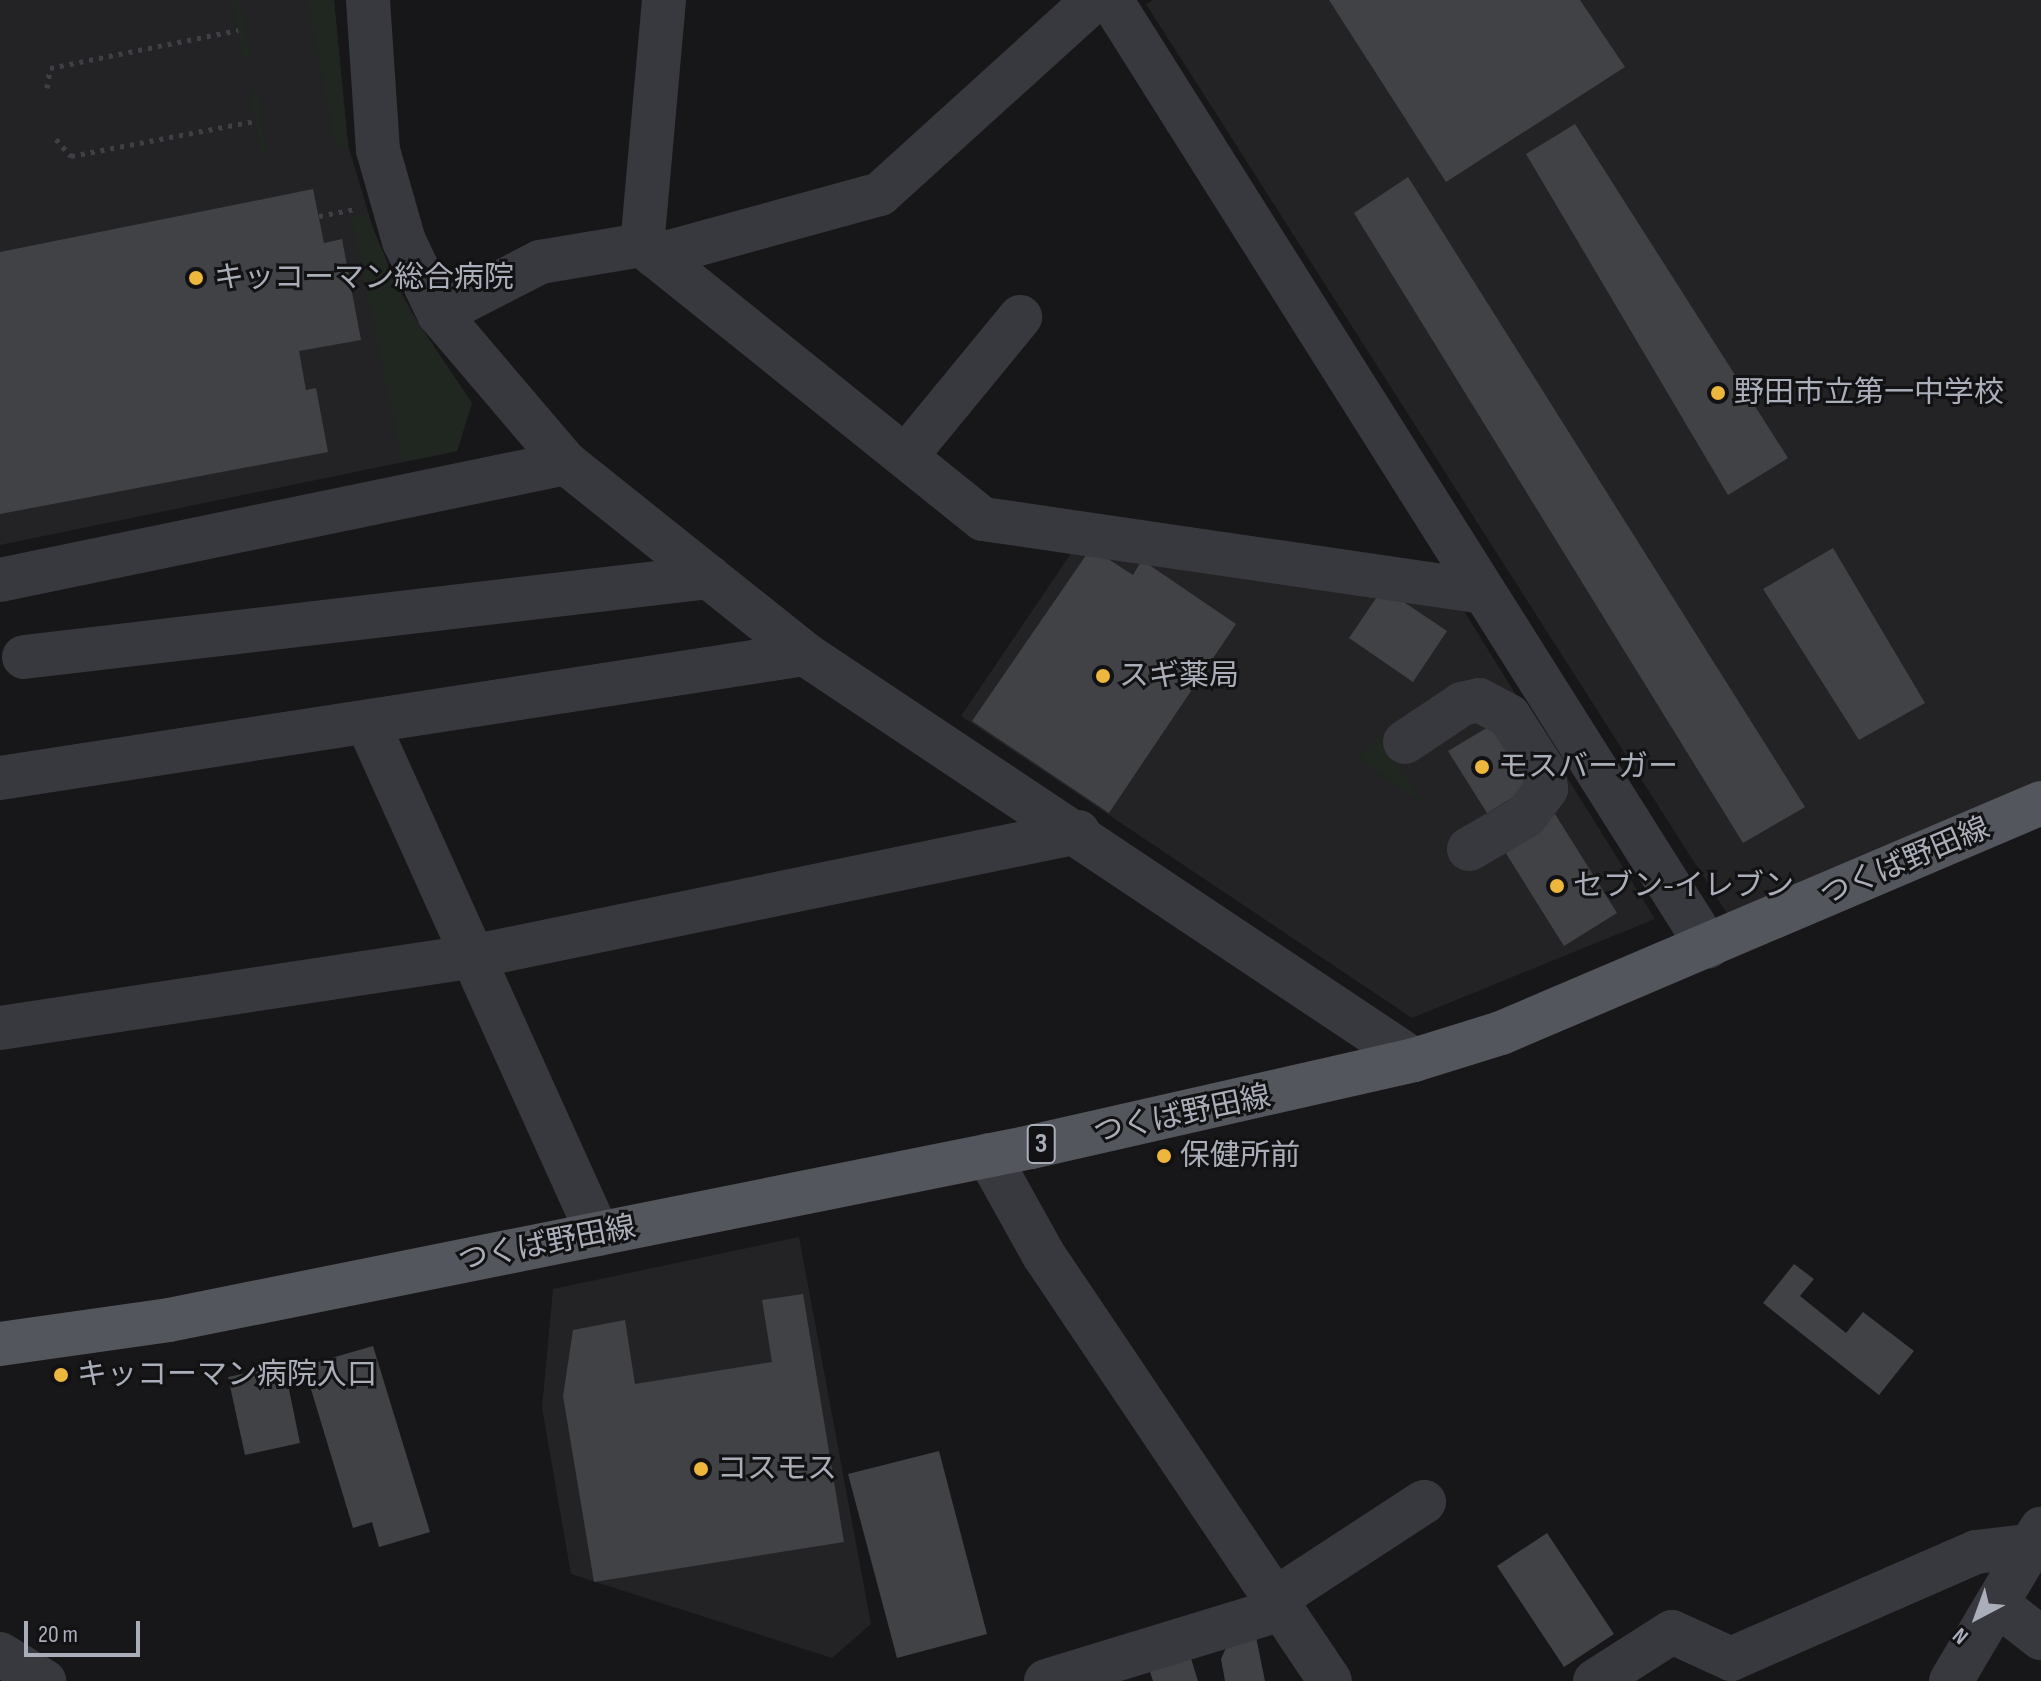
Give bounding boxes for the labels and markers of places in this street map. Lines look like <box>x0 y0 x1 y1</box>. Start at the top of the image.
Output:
place label: キッコーマン総合病院 <box>214 260 514 296</box>
marker: キッコーマン総合病院 <box>185 267 207 289</box>
place label: 野田市立第一中学校 <box>1734 375 2004 411</box>
marker: 野田市立第一中学校 <box>1709 384 1727 402</box>
place label: スギ薬局 <box>1119 658 1239 694</box>
marker: スギ薬局 <box>1094 667 1112 685</box>
place label: モスバーガー <box>1498 749 1678 785</box>
marker: モスバーガー <box>1473 758 1491 776</box>
place label: セブン-イレブン <box>1573 868 1794 904</box>
marker: セブン-イレブン <box>1548 877 1566 895</box>
place label: 保健所前 <box>1180 1138 1300 1174</box>
marker: 保健所前 <box>1155 1147 1173 1165</box>
place label: キッコーマン病院入口 <box>77 1357 377 1393</box>
marker: キッコーマン病院入口 <box>52 1366 70 1384</box>
place label: コスモス <box>717 1451 837 1487</box>
marker: コスモス <box>692 1460 710 1478</box>

